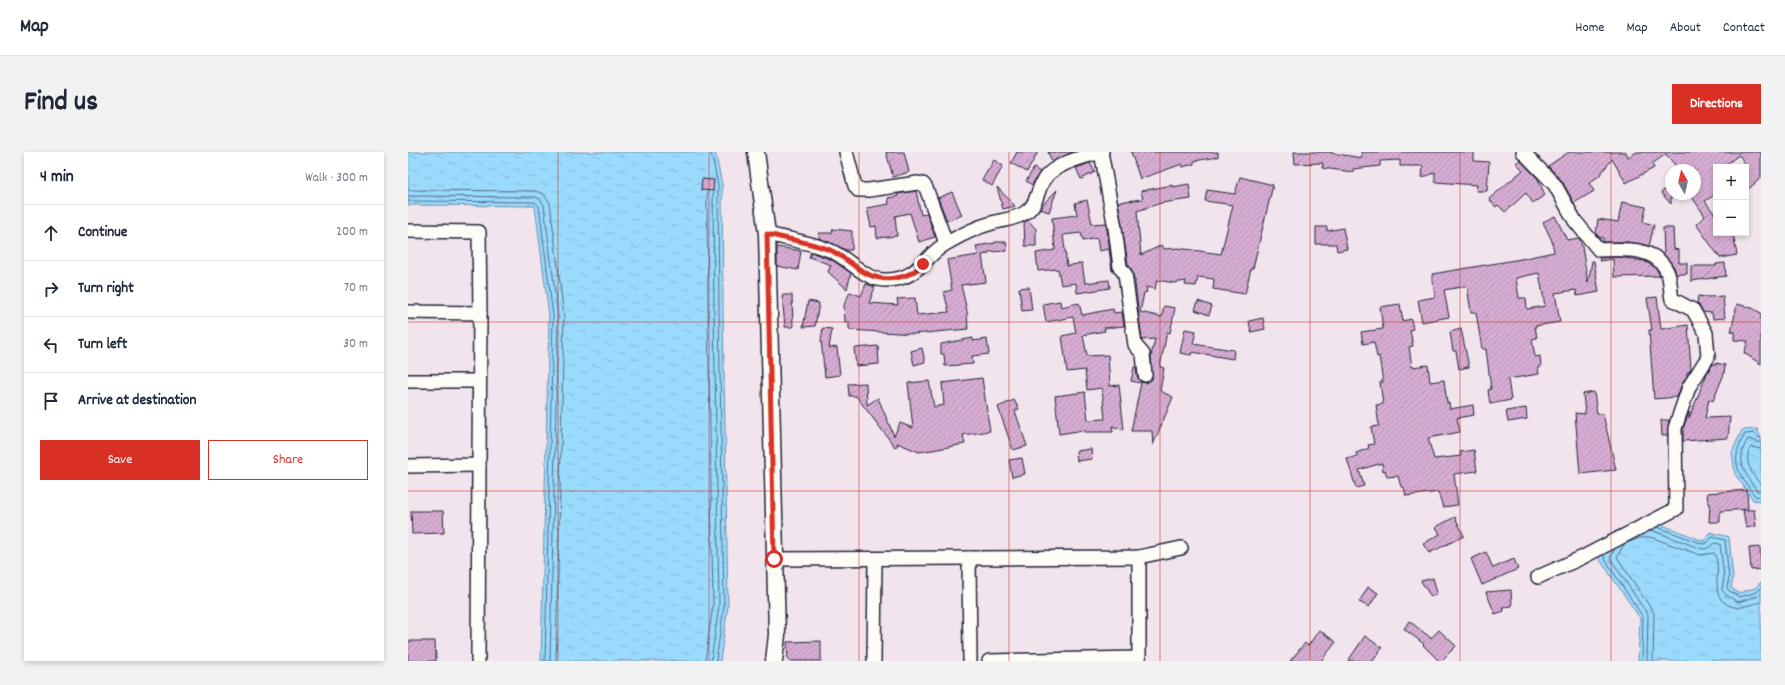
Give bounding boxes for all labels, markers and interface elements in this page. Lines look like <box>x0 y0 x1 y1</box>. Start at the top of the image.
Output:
text: Map <box>20 14 49 41</box>
text: Home <box>1575 18 1604 38</box>
text: Map <box>1626 18 1648 38</box>
text: About <box>1670 18 1701 38</box>
text: Contact <box>1723 18 1765 38</box>
text: Find us <box>24 84 98 124</box>
button: Directions <box>1672 84 1761 124</box>
north arrow <box>1665 164 1701 200</box>
map controls <box>1713 164 1749 236</box>
button: + <box>1713 164 1749 200</box>
text: 4 min <box>40 166 74 190</box>
text: Walk · 300 m <box>305 169 368 188</box>
button: − <box>1713 200 1749 236</box>
icon: ahead <box>40 222 62 244</box>
text: Continue <box>78 222 127 244</box>
text: 200 m <box>336 223 368 242</box>
route end <box>914 255 932 273</box>
icon: right <box>40 278 62 300</box>
text: Turn right <box>78 278 134 300</box>
text: 70 m <box>344 279 368 298</box>
icon: left <box>40 334 62 356</box>
text: Turn left <box>78 334 127 356</box>
text: 30 m <box>343 335 368 354</box>
icon: arrive <box>40 390 62 412</box>
text: Arrive at destination <box>78 390 196 412</box>
button: Save <box>40 440 200 480</box>
button: Share <box>208 440 368 480</box>
route start <box>765 550 783 568</box>

